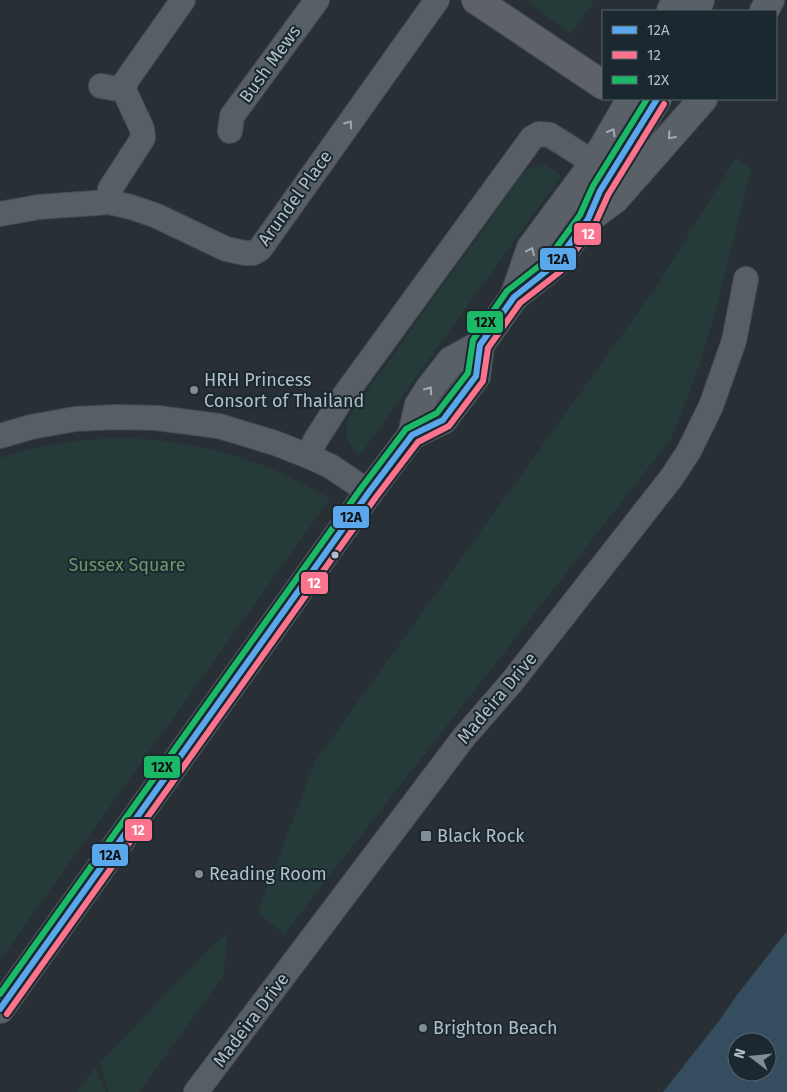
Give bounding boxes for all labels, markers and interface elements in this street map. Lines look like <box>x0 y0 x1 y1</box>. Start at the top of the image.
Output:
legend <box>602 10 777 100</box>
street label: Bush Mews <box>235 21 305 107</box>
text: 12A <box>647 21 670 39</box>
text: 12 <box>647 46 661 64</box>
text: 12X <box>647 71 670 89</box>
one-way arrow <box>343 120 352 130</box>
one-way arrow <box>605 128 615 137</box>
one-way arrow <box>668 130 677 139</box>
street label: Arundel Place <box>253 146 337 250</box>
line badge: 12 <box>573 222 602 246</box>
text: 12 <box>581 226 595 243</box>
one-way arrow <box>524 247 535 256</box>
line badge: 12A <box>539 247 577 271</box>
text: 12A <box>547 251 570 268</box>
line badge: 12X <box>466 310 504 334</box>
text: 12X <box>474 314 497 331</box>
place label: HRH Princess Consort of Thailand <box>204 369 364 412</box>
marker: HRH Princess Consort of Thailand <box>188 384 200 396</box>
one-way arrow <box>423 386 432 396</box>
line badge: 12A <box>332 505 370 529</box>
text: 12A <box>340 509 363 526</box>
unlabelled marker <box>330 550 340 560</box>
park label: Sussex Square <box>68 554 186 576</box>
line badge: 12 <box>300 571 329 595</box>
text: 12 <box>307 575 321 592</box>
street label: Madeira Drive <box>452 648 542 748</box>
line badge: 12X <box>143 755 181 779</box>
text: 12X <box>151 759 174 776</box>
line badge: 12 <box>124 818 153 842</box>
text: 12 <box>131 822 145 839</box>
place label: Black Rock <box>437 825 525 847</box>
marker: Black Rock <box>419 829 433 843</box>
line badge: 12A <box>91 843 129 867</box>
text: 12A <box>99 847 122 864</box>
place label: Reading Room <box>209 863 327 885</box>
marker: Reading Room <box>193 868 205 880</box>
street label: Madeira Drive <box>208 968 294 1072</box>
place label: Brighton Beach <box>433 1017 557 1039</box>
marker: Brighton Beach <box>417 1022 429 1034</box>
north arrow <box>727 1032 777 1082</box>
text: N <box>731 1047 749 1060</box>

